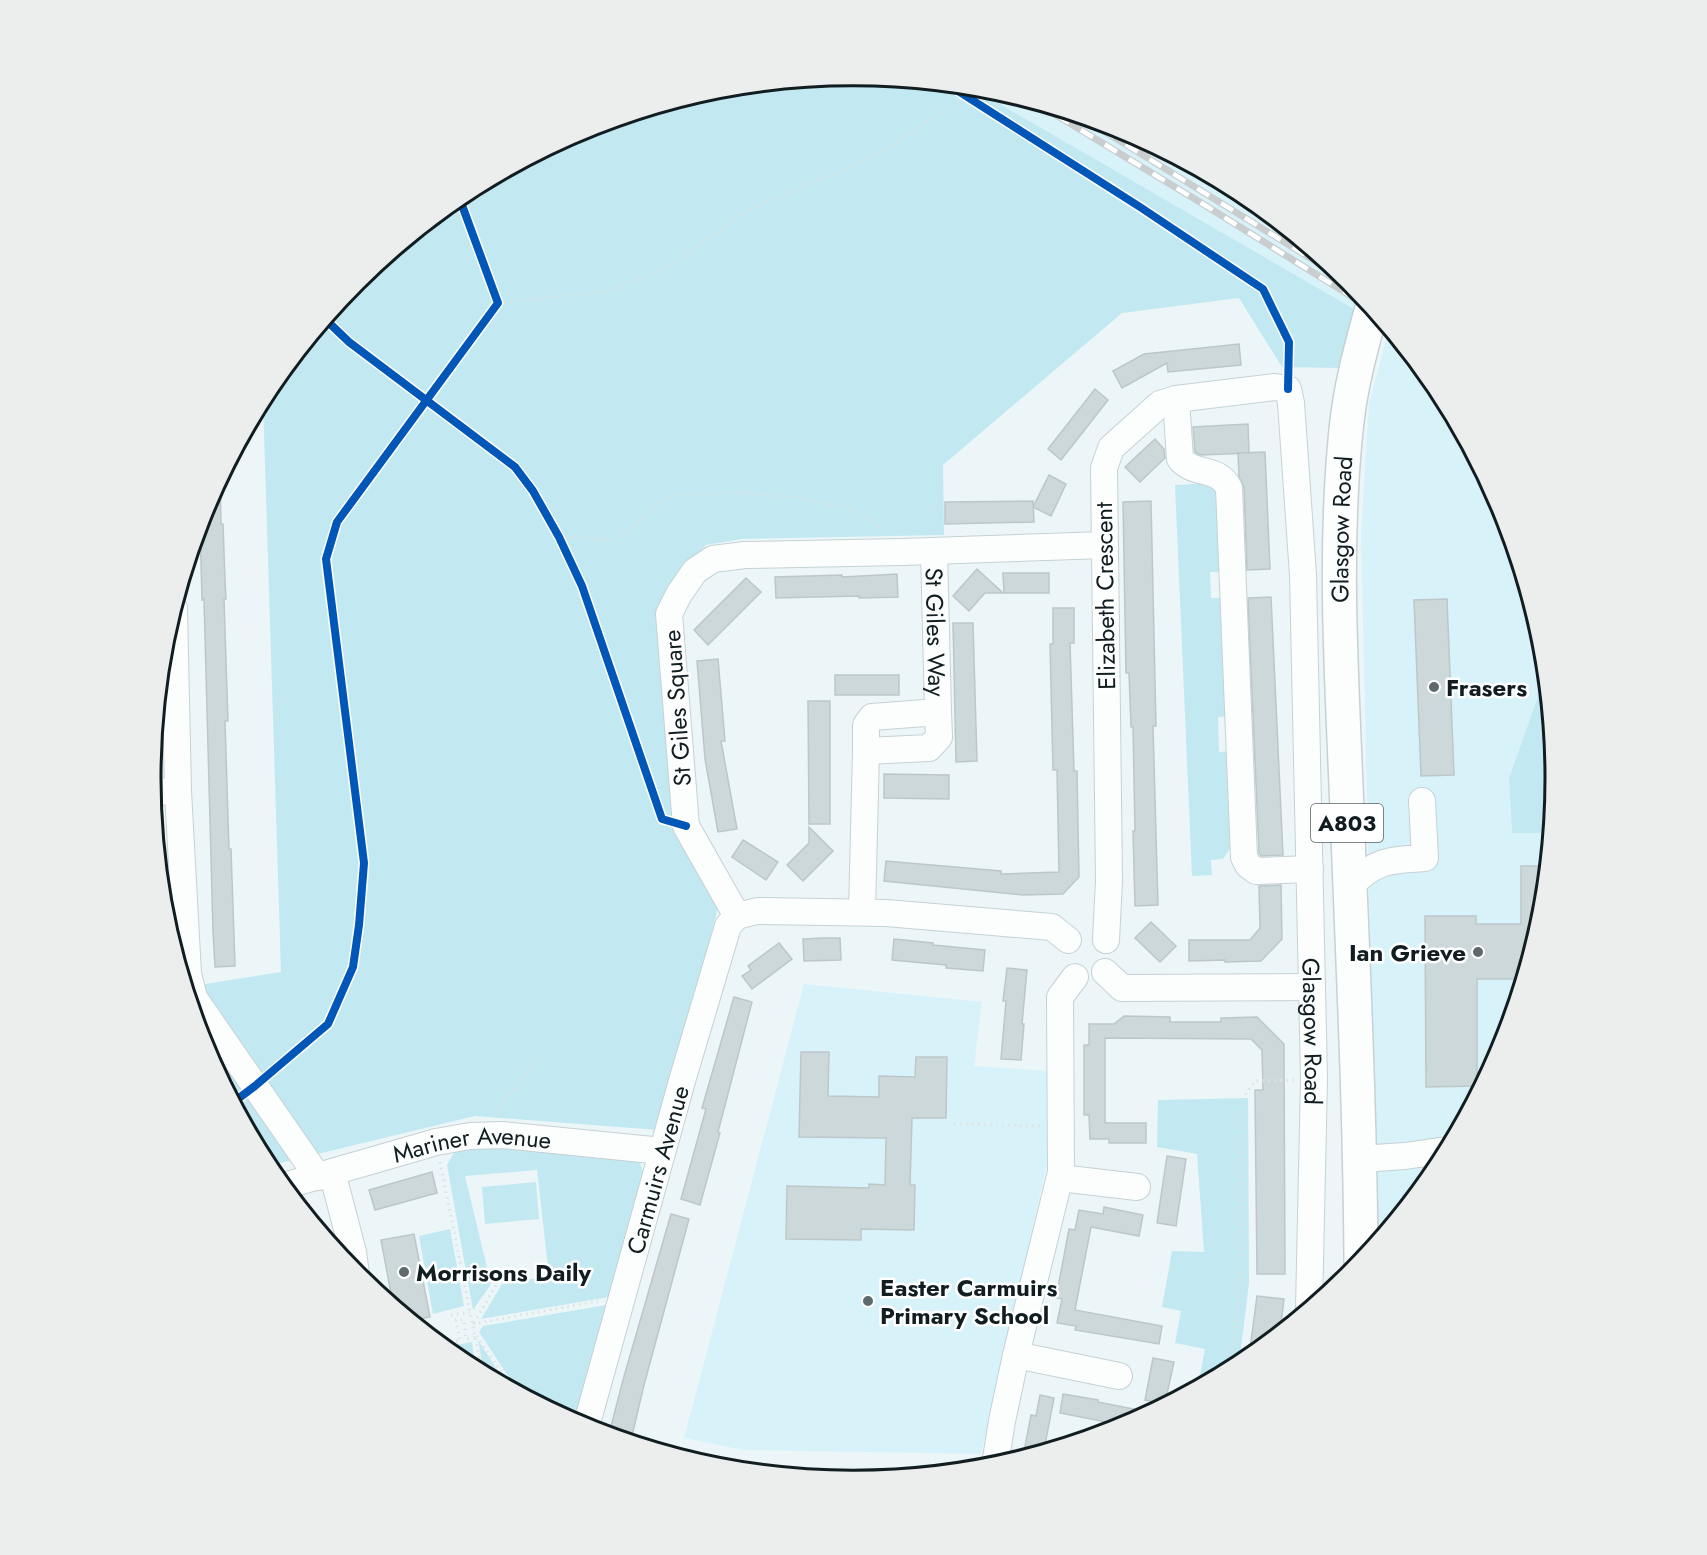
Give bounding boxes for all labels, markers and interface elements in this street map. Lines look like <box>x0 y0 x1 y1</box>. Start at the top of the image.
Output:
street label: Glasgow Road <box>1322 455 1361 603</box>
street label: Elizabeth Crescent <box>1086 502 1124 690</box>
street label: St Giles Way <box>917 567 955 697</box>
street label: St Giles Square <box>654 629 700 787</box>
place label: Frasers <box>1446 670 1527 705</box>
marker: Frasers <box>1427 680 1441 694</box>
road number: A803 <box>1311 804 1383 842</box>
place label: Ian Grieve <box>1349 935 1466 970</box>
marker: Ian Grieve <box>1471 945 1485 959</box>
street label: Glasgow Road <box>1294 957 1332 1105</box>
street label: Carmuirs Avenue <box>617 1081 697 1258</box>
street label: Mariner Avenue <box>388 1117 553 1171</box>
place label: Morrisons Daily <box>416 1255 592 1290</box>
marker: Morrisons Daily <box>397 1265 411 1279</box>
place label: Easter Carmuirs Primary School <box>880 1270 1057 1333</box>
marker: Easter Carmuirs Primary School <box>861 1294 875 1308</box>

